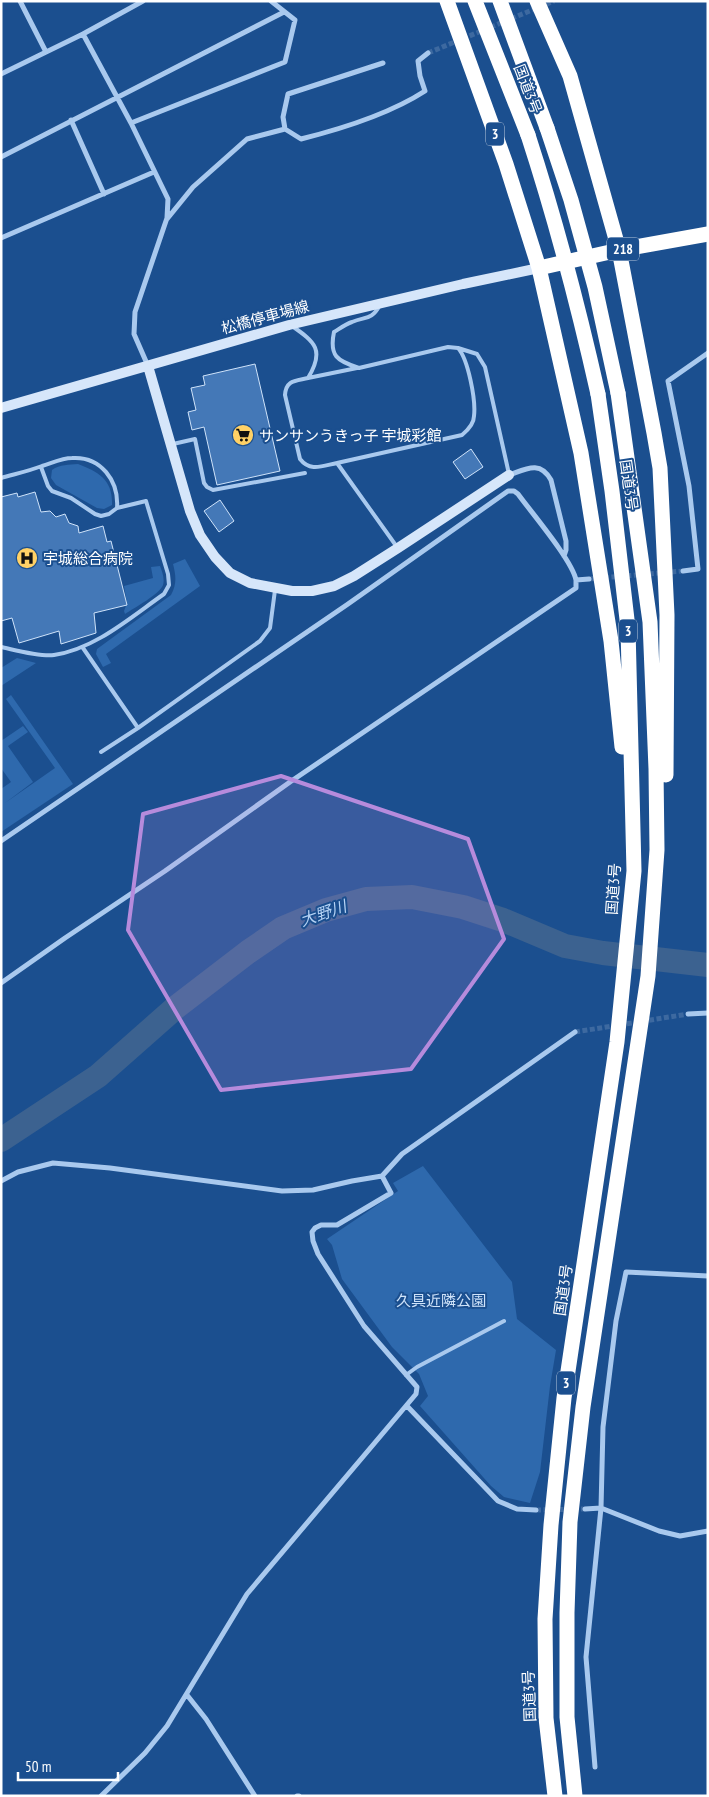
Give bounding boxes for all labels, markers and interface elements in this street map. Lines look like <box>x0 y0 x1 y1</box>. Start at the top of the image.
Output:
street label: 国道3号 <box>510 61 546 117</box>
road number: 3 <box>486 122 504 146</box>
road number: 218 <box>607 238 639 260</box>
street label: 松橋停車場線 <box>219 296 311 338</box>
supermarket icon: サンサンうきっ子 宇城彩館 <box>231 423 255 447</box>
place label: サンサンうきっ子 宇城彩館 <box>259 426 442 445</box>
street label: 国道3号 <box>616 458 642 512</box>
hospital icon: 宇城総合病院 <box>15 546 39 570</box>
place label: 宇城総合病院 <box>43 549 133 568</box>
road number: 3 <box>619 620 637 642</box>
street label: 国道3号 <box>602 863 624 915</box>
water label: 大野川 <box>297 895 351 930</box>
street label: 国道3号 <box>550 1263 576 1317</box>
park label: 久具近隣公園 <box>396 1291 486 1310</box>
road number: 3 <box>557 1372 575 1395</box>
street label: 国道3号 <box>519 1670 539 1722</box>
scale bar <box>18 1750 118 1782</box>
text: 50 m <box>25 1757 51 1776</box>

